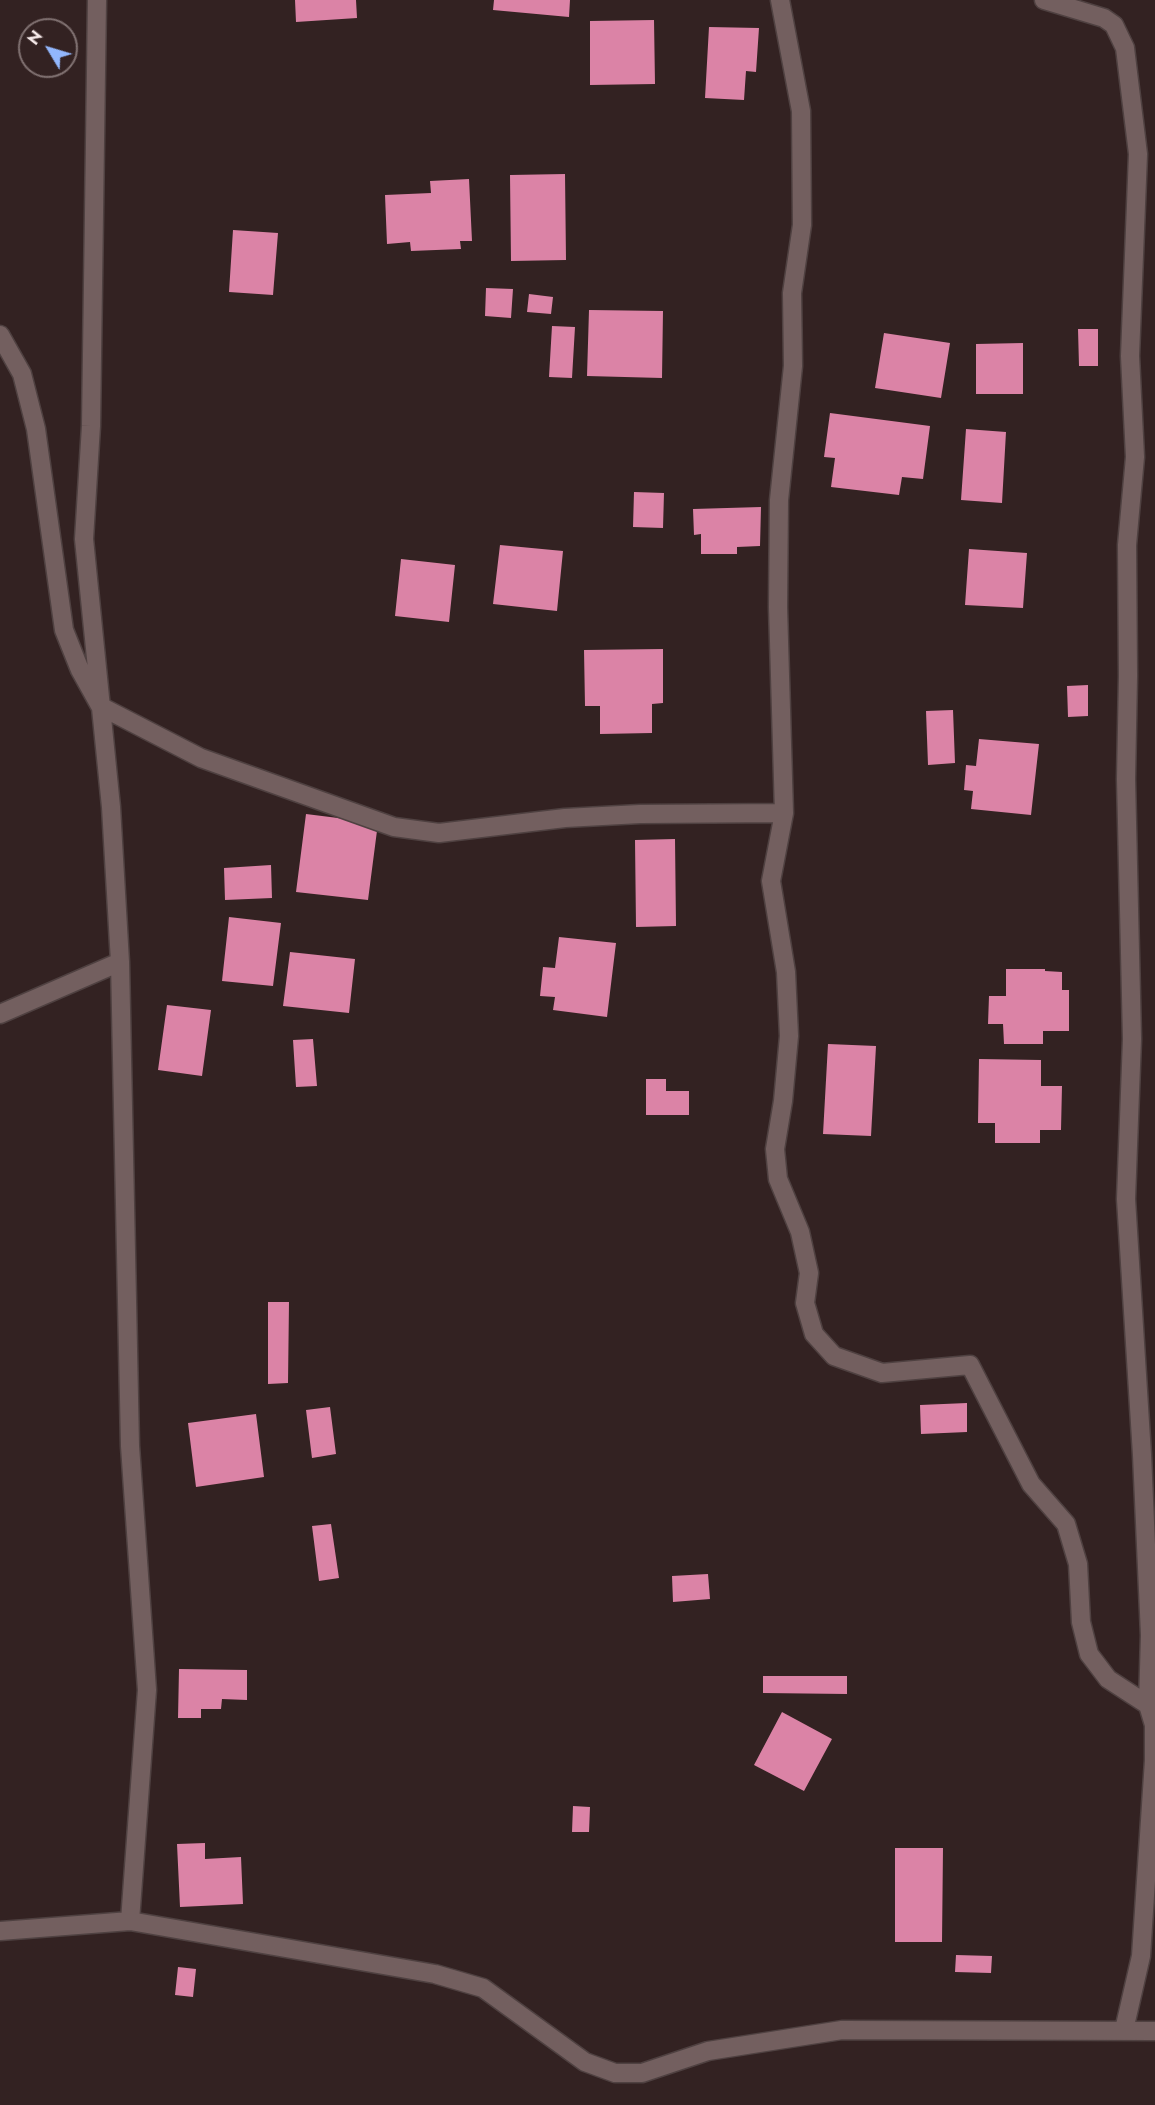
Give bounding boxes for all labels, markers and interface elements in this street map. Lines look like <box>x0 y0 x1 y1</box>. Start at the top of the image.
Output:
north arrow <box>18 18 78 78</box>
text: N <box>22 26 48 50</box>

